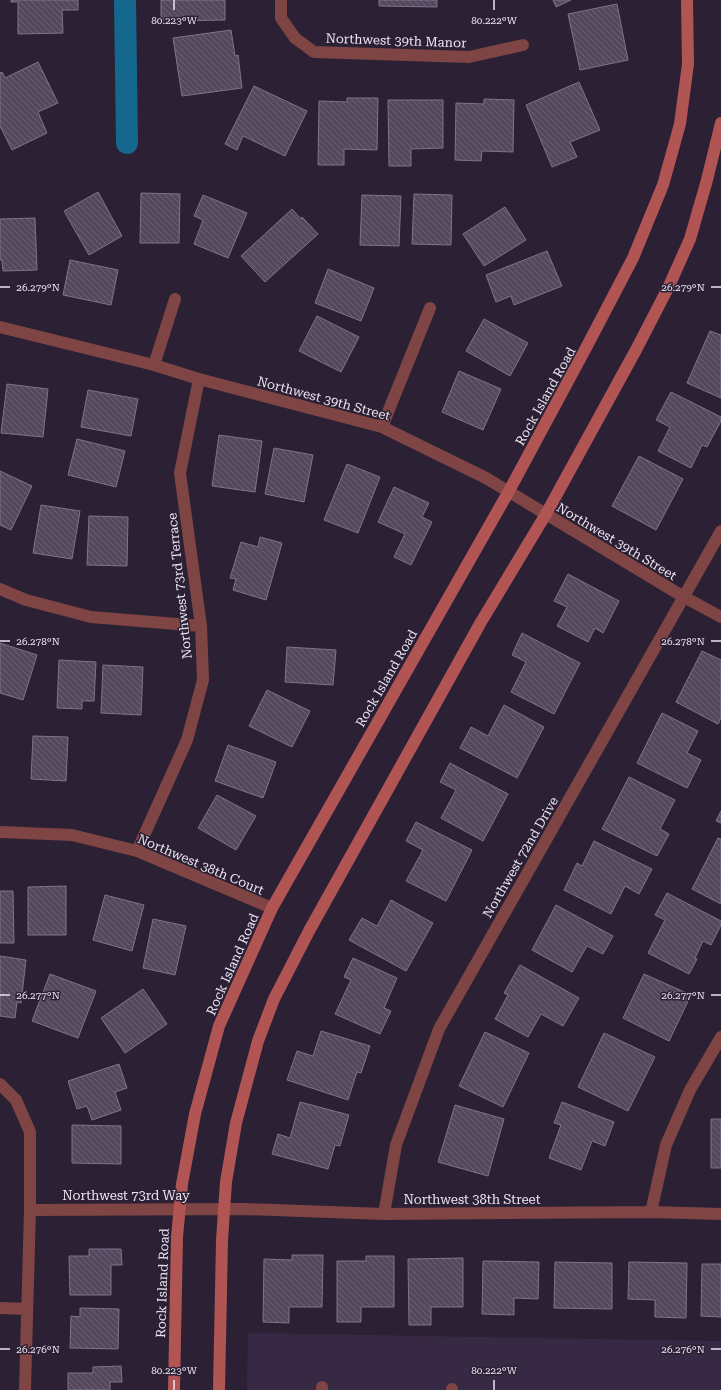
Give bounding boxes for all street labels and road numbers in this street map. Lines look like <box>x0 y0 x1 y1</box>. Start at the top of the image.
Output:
street label: Northwest 39th Manor <box>325 31 467 50</box>
street label: Rock Island Road <box>512 344 579 448</box>
street label: Northwest 39th Street <box>256 373 392 424</box>
street label: Northwest 39th Street <box>554 500 680 583</box>
street label: Northwest 73rd Terrace <box>164 512 195 660</box>
street label: Rock Island Road <box>353 626 421 729</box>
street label: Northwest 72nd Drive <box>480 794 561 920</box>
street label: Northwest 38th Court <box>135 831 266 898</box>
street label: Rock Island Road <box>203 910 262 1017</box>
street label: Northwest 73rd Way <box>62 1188 190 1203</box>
street label: Northwest 38th Street <box>403 1192 541 1207</box>
street label: Rock Island Road <box>153 1227 172 1338</box>

